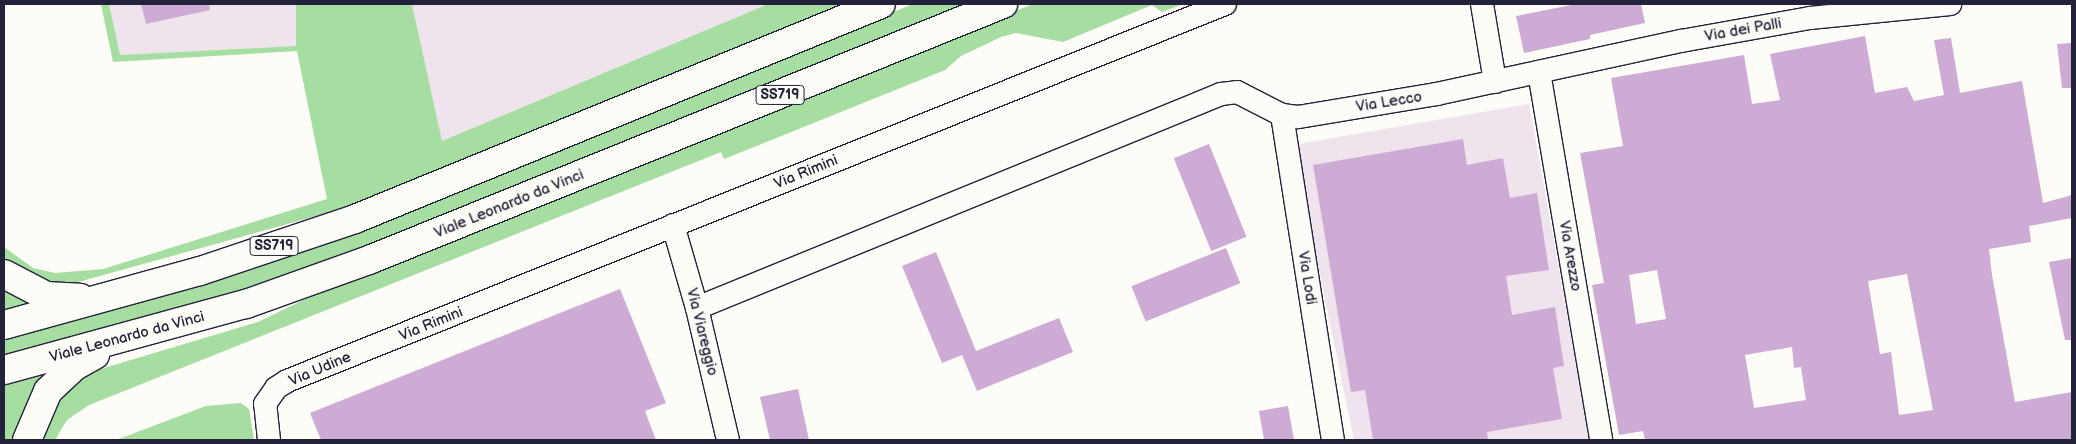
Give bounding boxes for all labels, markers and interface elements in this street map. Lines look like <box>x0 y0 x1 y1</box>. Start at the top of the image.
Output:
street label: Via dei Palli <box>1703 14 1783 46</box>
road number: SS719 <box>755 84 805 106</box>
street label: Via Lecco <box>1355 88 1423 116</box>
street label: Via Rimini <box>771 151 841 193</box>
street label: Viale Leonardo da Vinci <box>431 166 587 242</box>
street label: Via Arezzo <box>1555 219 1585 293</box>
road number: SS719 <box>249 235 299 258</box>
street label: Via Lodi <box>1294 250 1320 306</box>
street label: Via Viareggio <box>682 286 722 378</box>
street label: Via Rimini <box>396 303 466 345</box>
street label: Viale Leonardo da Vinci <box>47 308 207 366</box>
street label: Via Udine <box>286 348 354 390</box>

